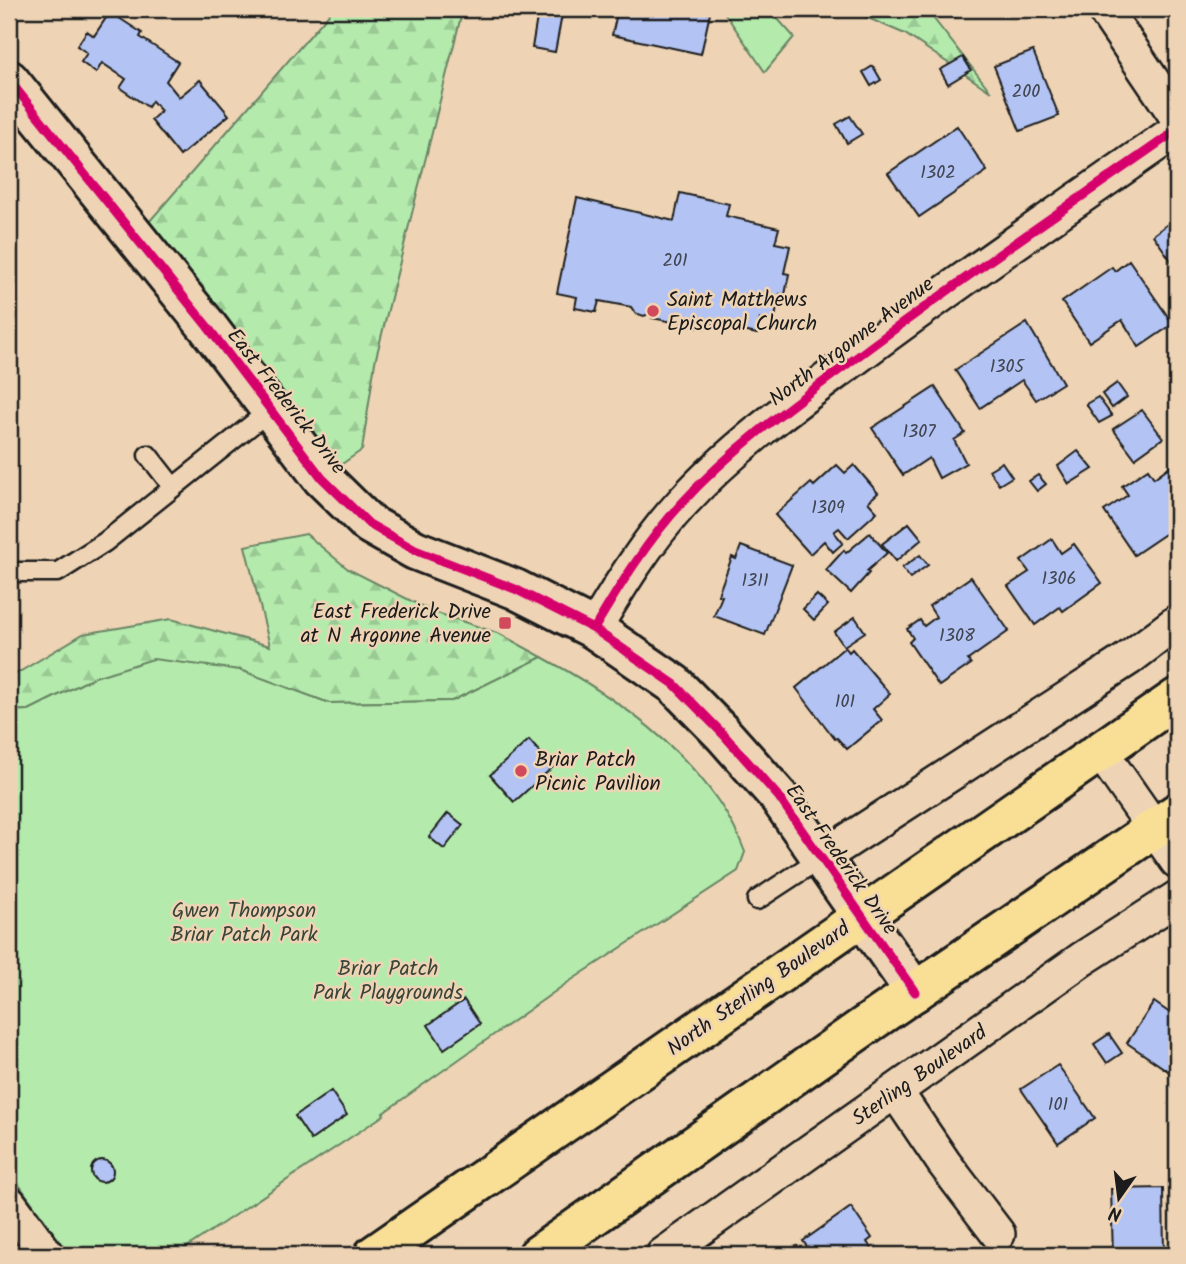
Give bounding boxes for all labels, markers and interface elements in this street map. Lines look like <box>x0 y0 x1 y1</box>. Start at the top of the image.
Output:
house number: 200 <box>1012 78 1040 107</box>
house number: 1302 <box>920 159 956 188</box>
house number: 201 <box>662 247 688 276</box>
street label: North Argonne Avenue <box>762 269 942 415</box>
place label: Saint Matthews Episcopal Church <box>667 284 817 341</box>
marker: Saint Matthews Episcopal Church <box>645 303 661 319</box>
street label: East Frederick Drive <box>218 322 354 483</box>
house number: 1305 <box>990 353 1026 382</box>
house number: 1307 <box>902 418 936 447</box>
house number: 1309 <box>811 494 845 523</box>
house number: 1306 <box>1042 565 1076 594</box>
house number: 1311 <box>741 567 769 596</box>
place label: East Frederick Drive at N Argonne Avenue <box>301 596 492 653</box>
marker: East Frederick Drive at N Argonne Avenue <box>497 615 513 631</box>
house number: 1308 <box>939 622 975 651</box>
house number: 101 <box>835 688 855 717</box>
place label: Briar Patch Picnic Pavilion <box>535 744 661 801</box>
marker: Briar Patch Picnic Pavilion <box>513 763 529 779</box>
street label: East Frederick Drive <box>776 777 906 943</box>
park label: Gwen Thompson Briar Patch Park <box>171 895 318 952</box>
street label: North Sterling Boulevard <box>660 913 858 1065</box>
park label: Briar Patch Park Playgrounds <box>313 953 463 1010</box>
street label: Sterling Boulevard <box>845 1017 995 1135</box>
house number: 101 <box>1048 1091 1068 1120</box>
north arrow <box>1084 1162 1154 1232</box>
text: N <box>1106 1197 1125 1229</box>

